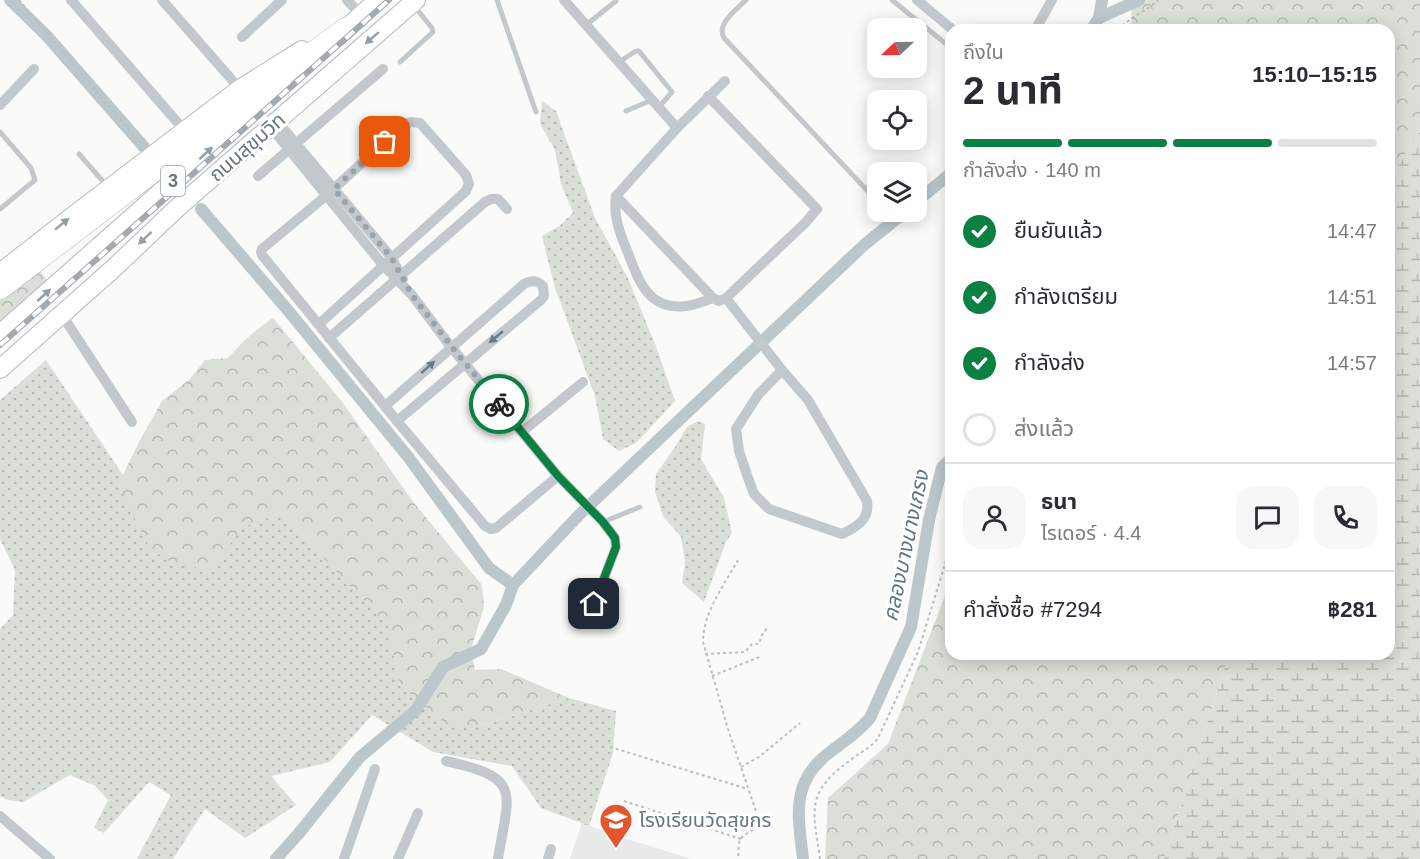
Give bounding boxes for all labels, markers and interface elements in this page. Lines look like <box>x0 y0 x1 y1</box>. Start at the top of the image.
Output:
north arrow <box>867 18 927 78</box>
map controls <box>867 18 927 222</box>
one-way arrow <box>364 31 379 45</box>
text: ถึงใน <box>963 41 1004 63</box>
text: 15:10–15:15 <box>1252 62 1377 87</box>
text: 2 นาที <box>963 69 1063 112</box>
button: locate <box>867 90 927 150</box>
street label: ถนนสุขุมวิท <box>205 108 290 187</box>
pin <box>359 116 410 167</box>
icon: bag <box>368 125 401 158</box>
one-way arrow <box>198 147 213 160</box>
text: กำลังส่ง · 140 m <box>963 159 1101 181</box>
button: layers <box>867 162 927 222</box>
road number: 3 <box>161 166 185 196</box>
icon: check <box>963 215 996 248</box>
one-way arrow <box>54 217 70 230</box>
text: ยืนยันแล้ว <box>1014 218 1103 243</box>
text: 14:47 <box>1327 220 1377 242</box>
one-way arrow <box>139 231 153 245</box>
icon: check <box>963 281 996 314</box>
text: กำลังเตรียม <box>1014 284 1118 309</box>
text: 14:51 <box>1327 286 1377 308</box>
one-way arrow <box>36 288 51 302</box>
one-way arrow <box>489 330 504 343</box>
icon: check <box>963 347 996 380</box>
text: กำลังส่ง <box>1014 350 1085 375</box>
text: 14:57 <box>1327 352 1377 374</box>
one-way arrow <box>421 360 436 374</box>
courier <box>469 374 529 434</box>
icon: bike <box>483 388 516 421</box>
text: ส่งแล้ว <box>1014 416 1074 441</box>
water label: คลองบางนางเกรง <box>878 467 933 623</box>
button: person <box>963 486 1026 549</box>
button: chat <box>1236 486 1299 549</box>
button: phone <box>1314 486 1377 549</box>
text: ธนา <box>1041 489 1077 514</box>
text: ไรเดอร์ · 4.4 <box>1041 522 1141 544</box>
pin <box>568 578 619 629</box>
icon: home <box>577 587 610 620</box>
text: คำสั่งซื้อ #7294 <box>963 597 1102 622</box>
text: ฿281 <box>1328 597 1377 622</box>
school or university icon: โรงเรียนวัดสุขกร <box>598 802 634 849</box>
place label: โรงเรียนวัดสุขกร <box>639 809 771 832</box>

